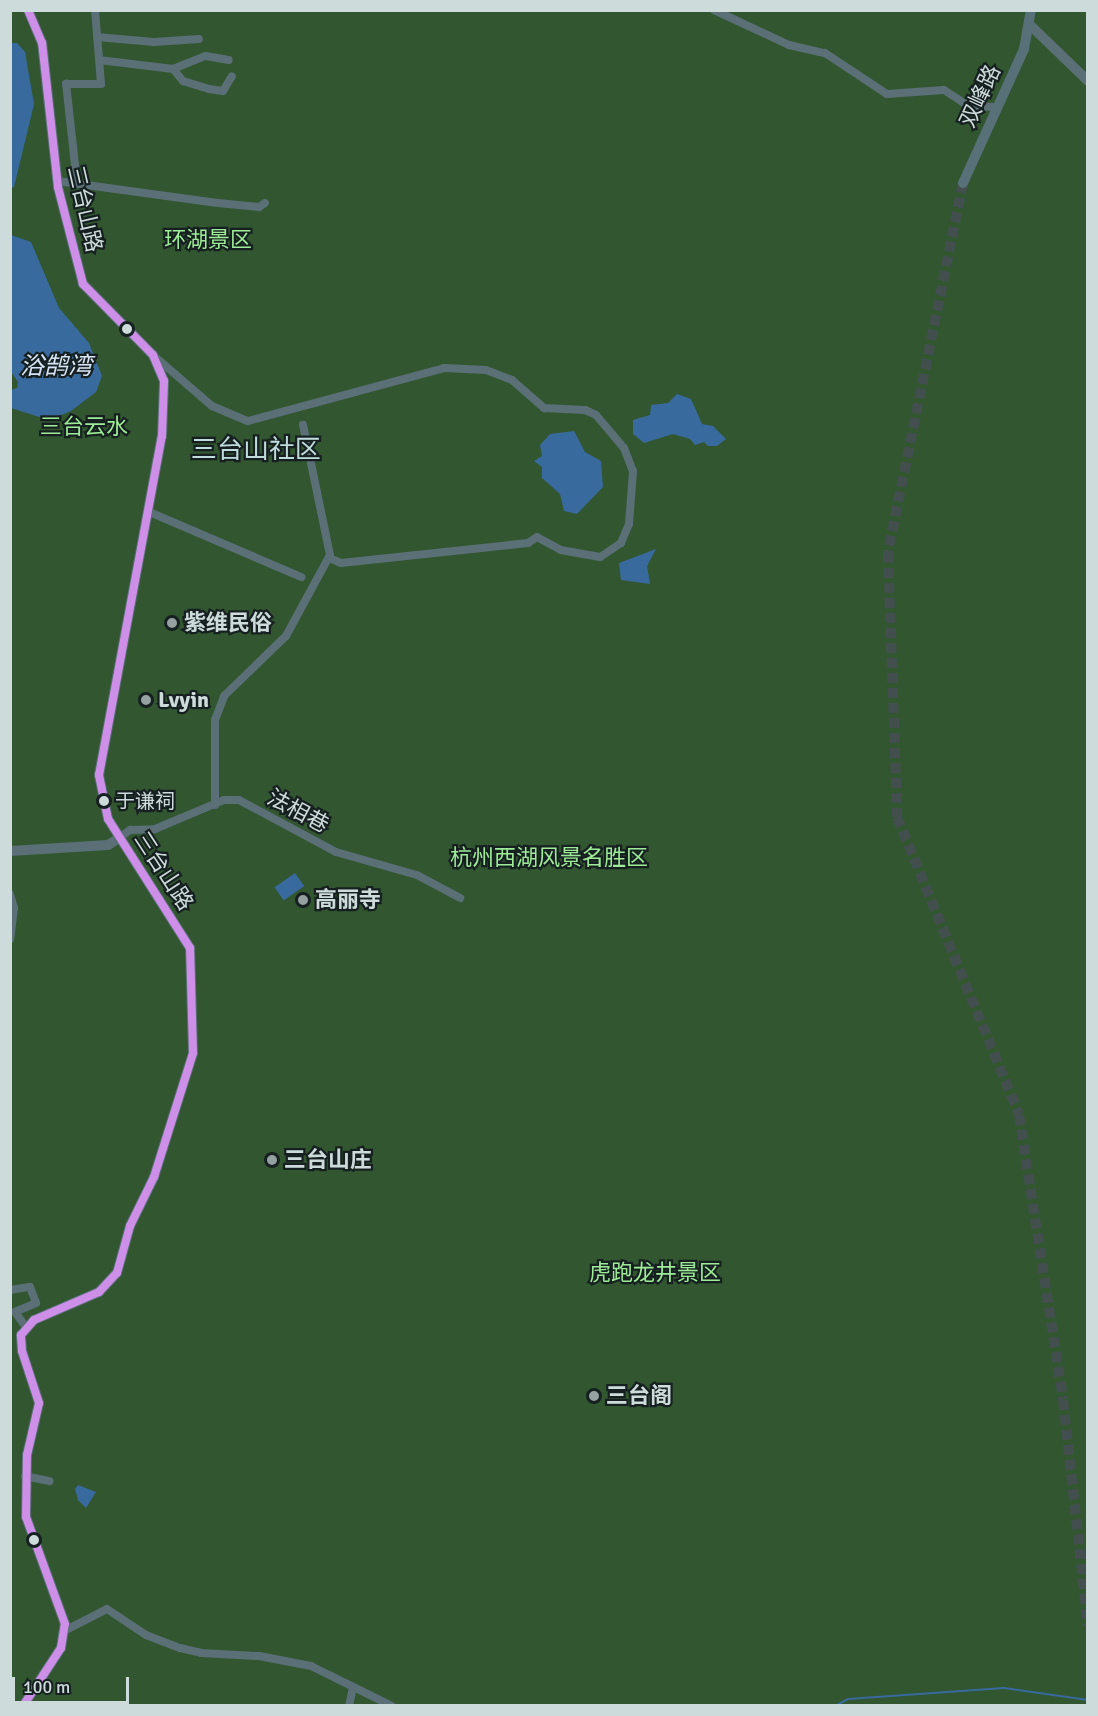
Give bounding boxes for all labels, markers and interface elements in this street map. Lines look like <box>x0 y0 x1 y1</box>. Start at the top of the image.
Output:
street label: 双峰路 <box>954 61 1006 131</box>
street label: 三台山路 <box>62 163 108 255</box>
park label: 环湖景区 <box>164 227 252 253</box>
unlabelled marker <box>121 323 133 335</box>
water label: 浴鹄湾 <box>20 353 92 381</box>
park label: 三台云水 <box>40 414 128 440</box>
district label: 三台山社区 <box>191 435 321 467</box>
place label: 紫维民俗 <box>184 610 272 636</box>
marker: 紫维民俗 <box>165 616 179 630</box>
place label: Lvyin <box>158 687 209 713</box>
marker: Lvyin <box>139 693 153 707</box>
street label: 法相巷 <box>263 784 333 838</box>
place label: 于谦祠 <box>115 789 175 813</box>
marker: 于谦祠 <box>98 795 110 807</box>
street label: 三台山路 <box>129 827 199 915</box>
park label: 杭州西湖风景名胜区 <box>450 845 648 871</box>
place label: 高丽寺 <box>315 887 381 913</box>
marker: 高丽寺 <box>296 893 310 907</box>
place label: 三台山庄 <box>284 1147 372 1173</box>
marker: 三台山庄 <box>265 1153 279 1167</box>
park label: 虎跑龙井景区 <box>589 1260 721 1286</box>
place label: 三台阁 <box>606 1383 672 1409</box>
marker: 三台阁 <box>587 1389 601 1403</box>
unlabelled marker <box>28 1534 40 1546</box>
scale bar <box>15 1665 132 1703</box>
text: 100 m <box>23 1676 70 1698</box>

